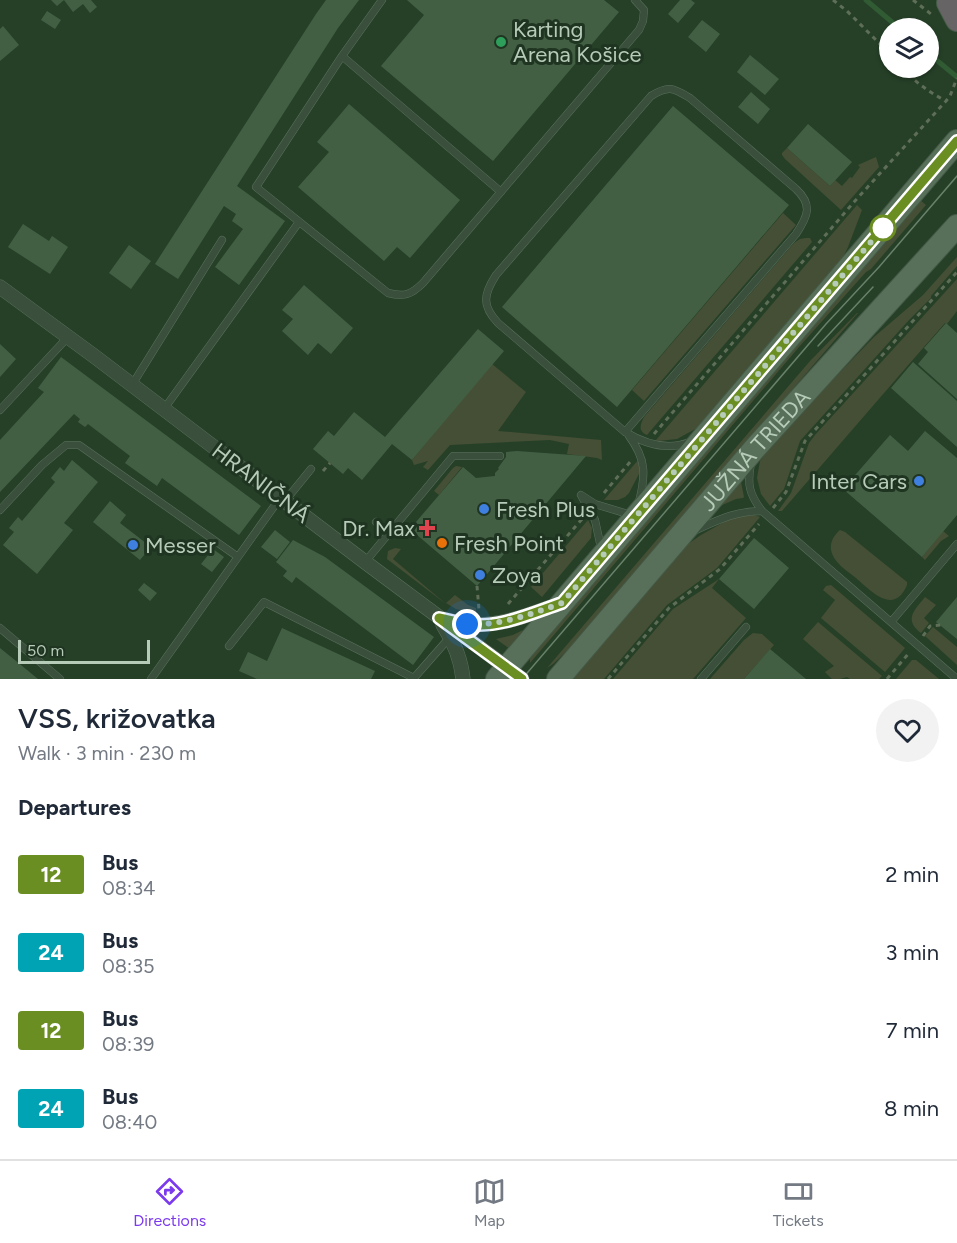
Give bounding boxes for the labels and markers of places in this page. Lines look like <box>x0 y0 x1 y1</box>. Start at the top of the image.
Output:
place label: Karting Arena Košice <box>513 16 642 68</box>
marker: Karting Arena Košice <box>494 35 508 49</box>
unlabelled marker <box>870 215 896 241</box>
place label: Inter Cars <box>811 468 907 495</box>
marker: Inter Cars <box>912 474 926 488</box>
place label: Fresh Plus <box>496 496 595 523</box>
marker: Fresh Plus <box>477 502 491 516</box>
place label: Dr. Max <box>342 515 416 542</box>
marker: Dr. Max <box>420 521 434 535</box>
place label: Fresh Point <box>454 530 564 557</box>
place label: Messer <box>145 532 216 559</box>
marker: Fresh Point <box>435 536 449 550</box>
marker: Messer <box>126 538 140 552</box>
place label: Zoya <box>492 562 541 589</box>
marker: Zoya <box>473 568 487 582</box>

